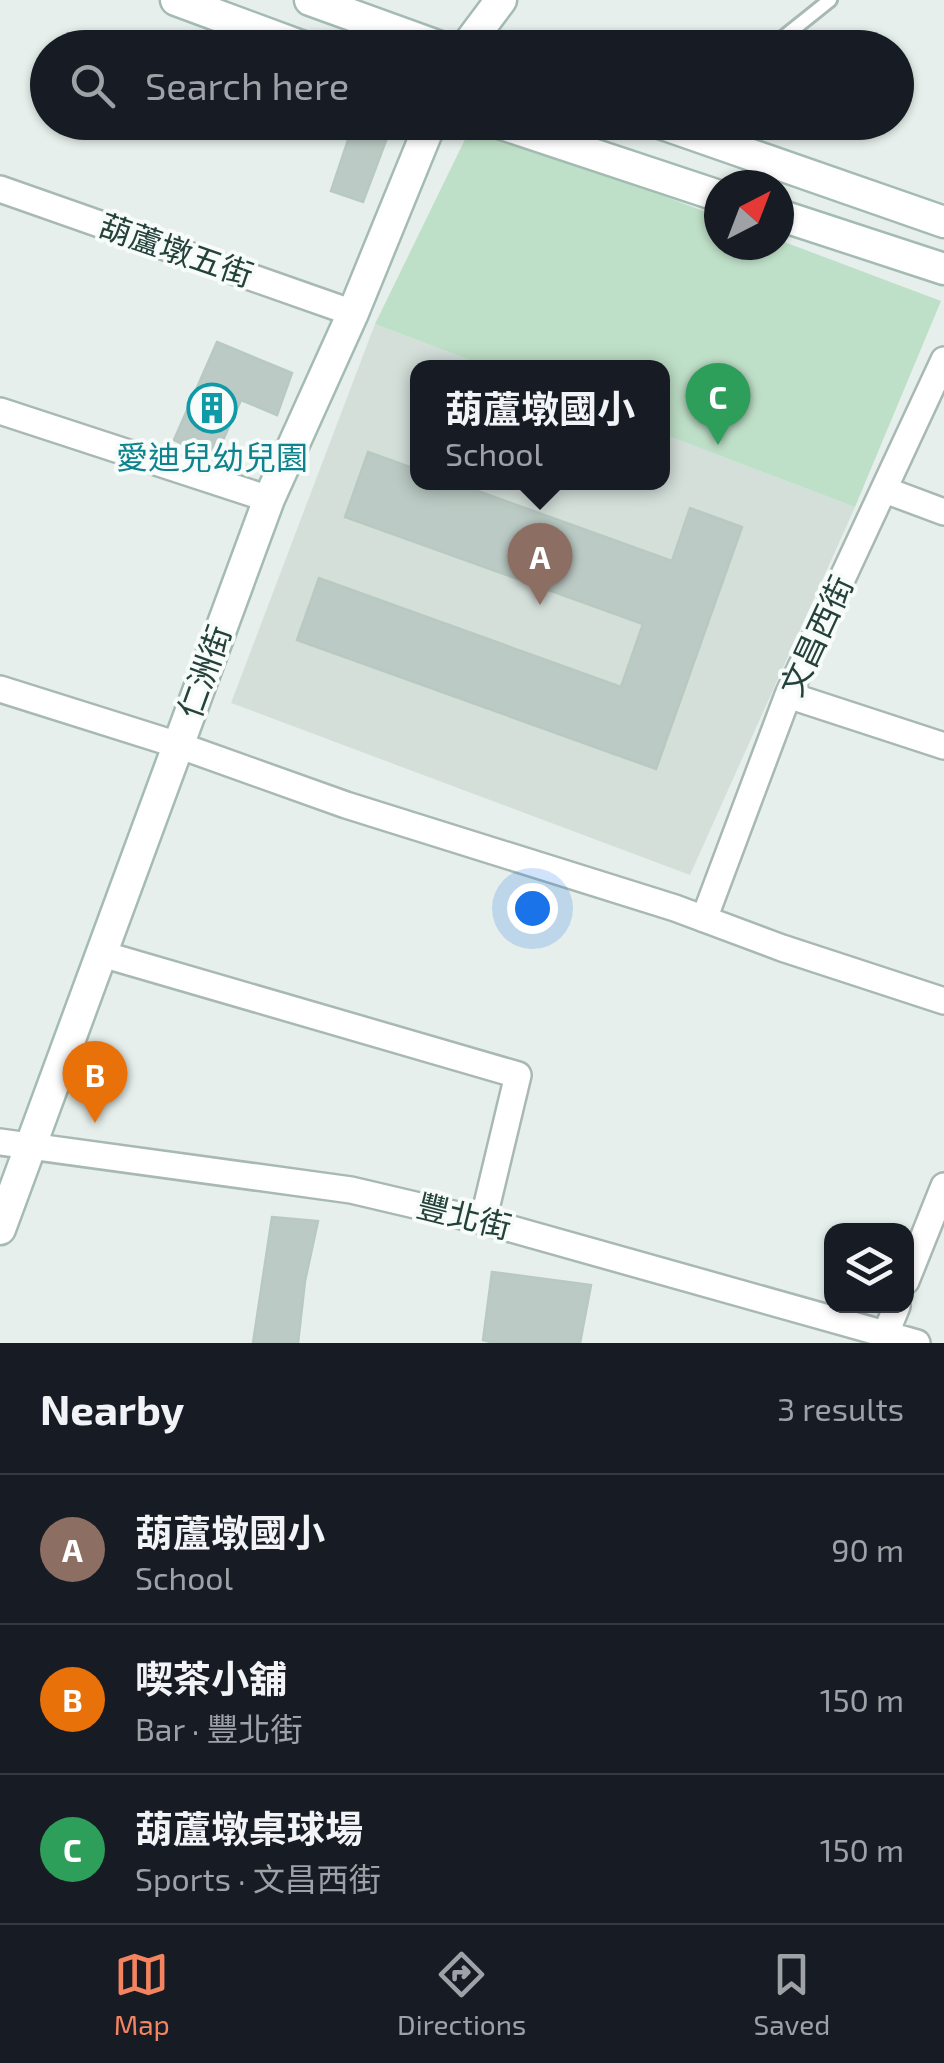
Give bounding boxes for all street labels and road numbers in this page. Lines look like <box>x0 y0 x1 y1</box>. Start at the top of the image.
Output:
street label: 葫蘆墩五街 <box>95 205 258 293</box>
street label: 文昌西街 <box>771 569 859 701</box>
street label: 仁洲街 <box>169 620 237 723</box>
street label: 豐北街 <box>413 1185 516 1245</box>

